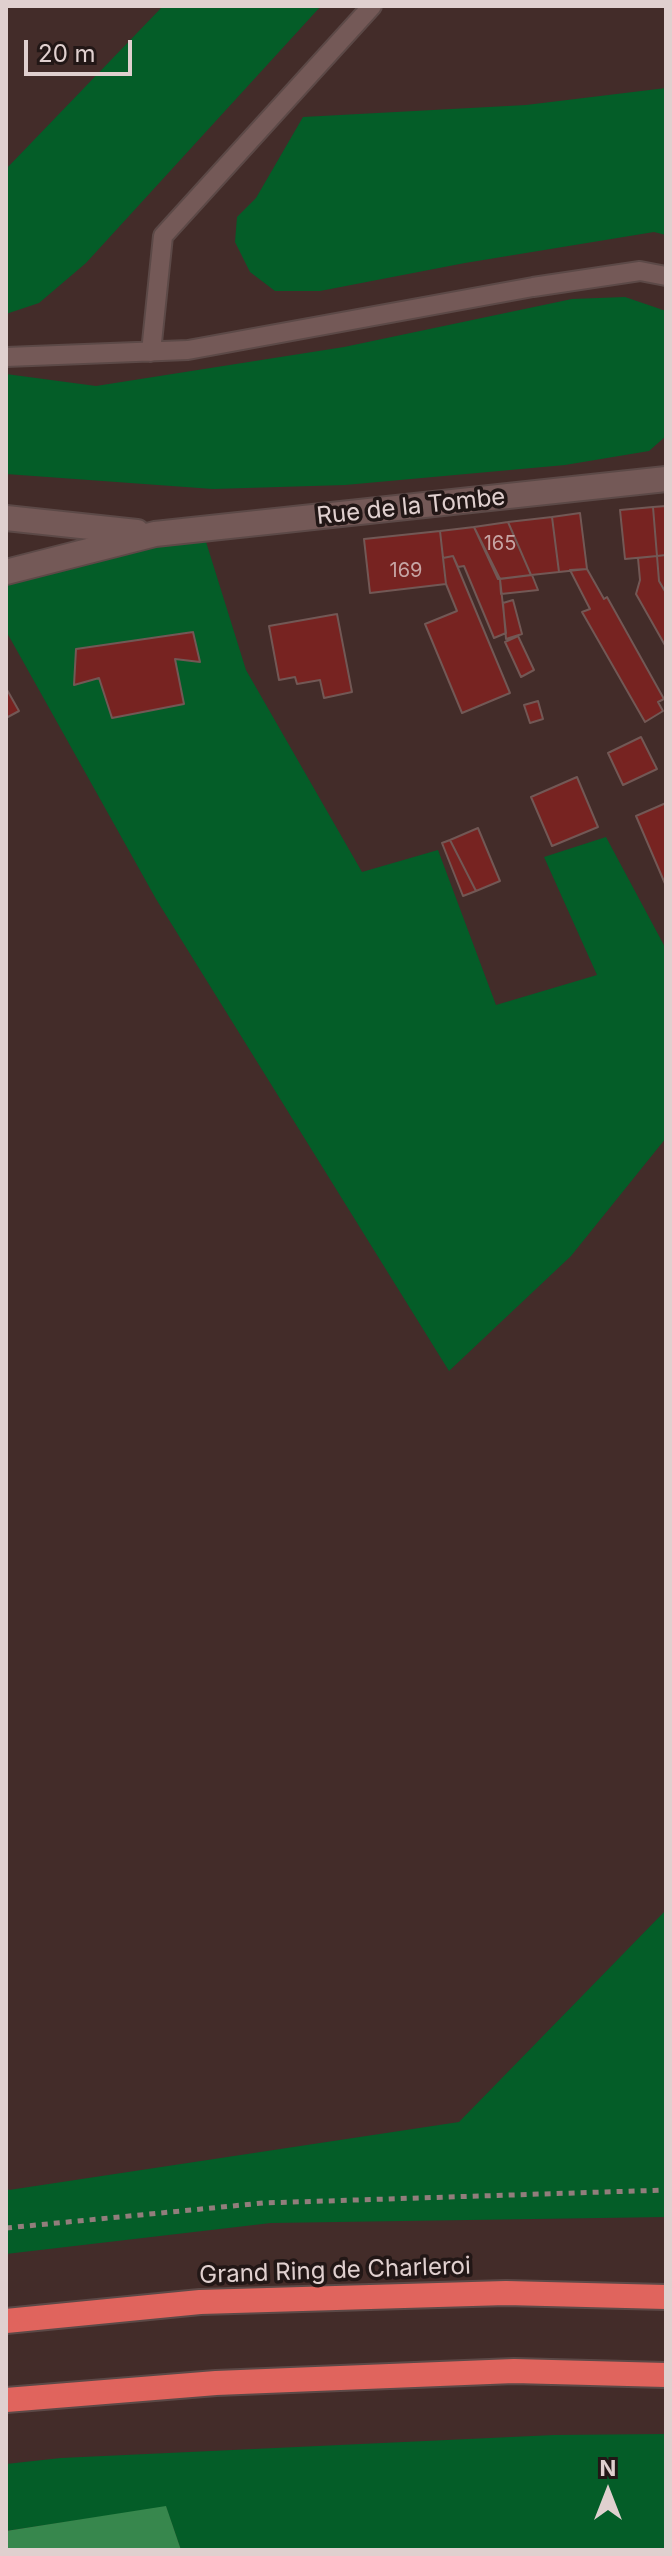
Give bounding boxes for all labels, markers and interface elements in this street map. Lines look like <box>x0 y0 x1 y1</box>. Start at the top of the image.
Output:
scale bar <box>28 24 136 74</box>
text: 20 m <box>38 39 96 68</box>
street label: Rue de la Tombe <box>315 483 507 531</box>
house number: 165 <box>484 532 516 556</box>
house number: 169 <box>390 559 422 583</box>
street label: Grand Ring de Charleroi <box>199 2252 471 2290</box>
north arrow <box>568 2452 648 2532</box>
text: N <box>600 2455 616 2481</box>

